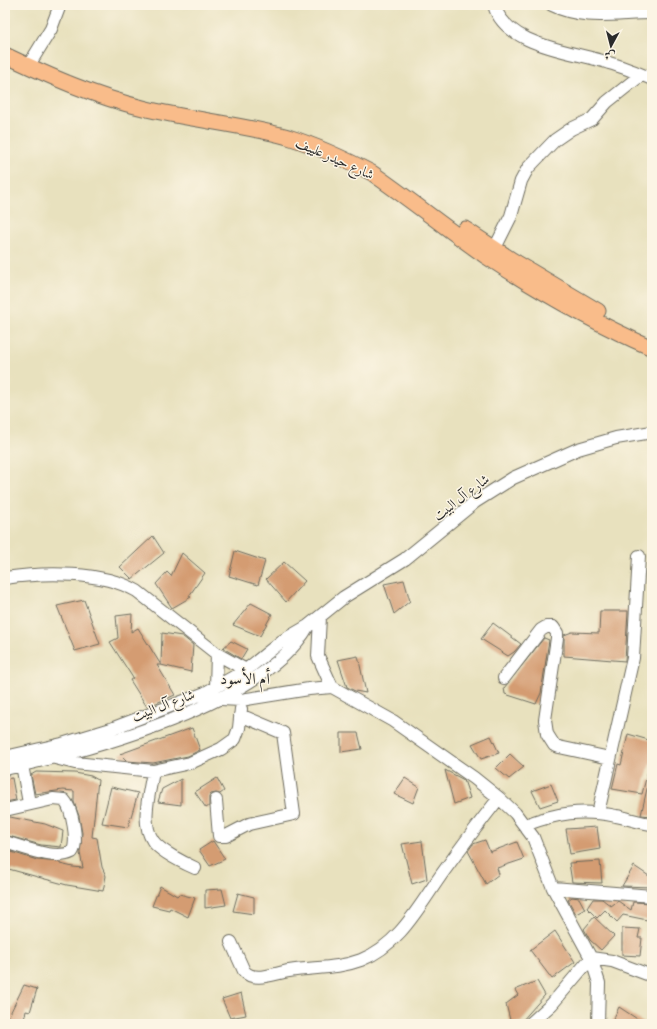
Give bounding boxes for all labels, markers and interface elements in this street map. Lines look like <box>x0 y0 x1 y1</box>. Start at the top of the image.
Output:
north arrow <box>591 26 631 66</box>
text: ش <box>604 47 616 63</box>
street label: شارع حيدر علييف <box>292 134 377 186</box>
street label: شارع آل البيت <box>430 471 495 527</box>
district label: أم الأسود <box>220 667 270 693</box>
street label: شارع آل البيت <box>129 686 198 728</box>

